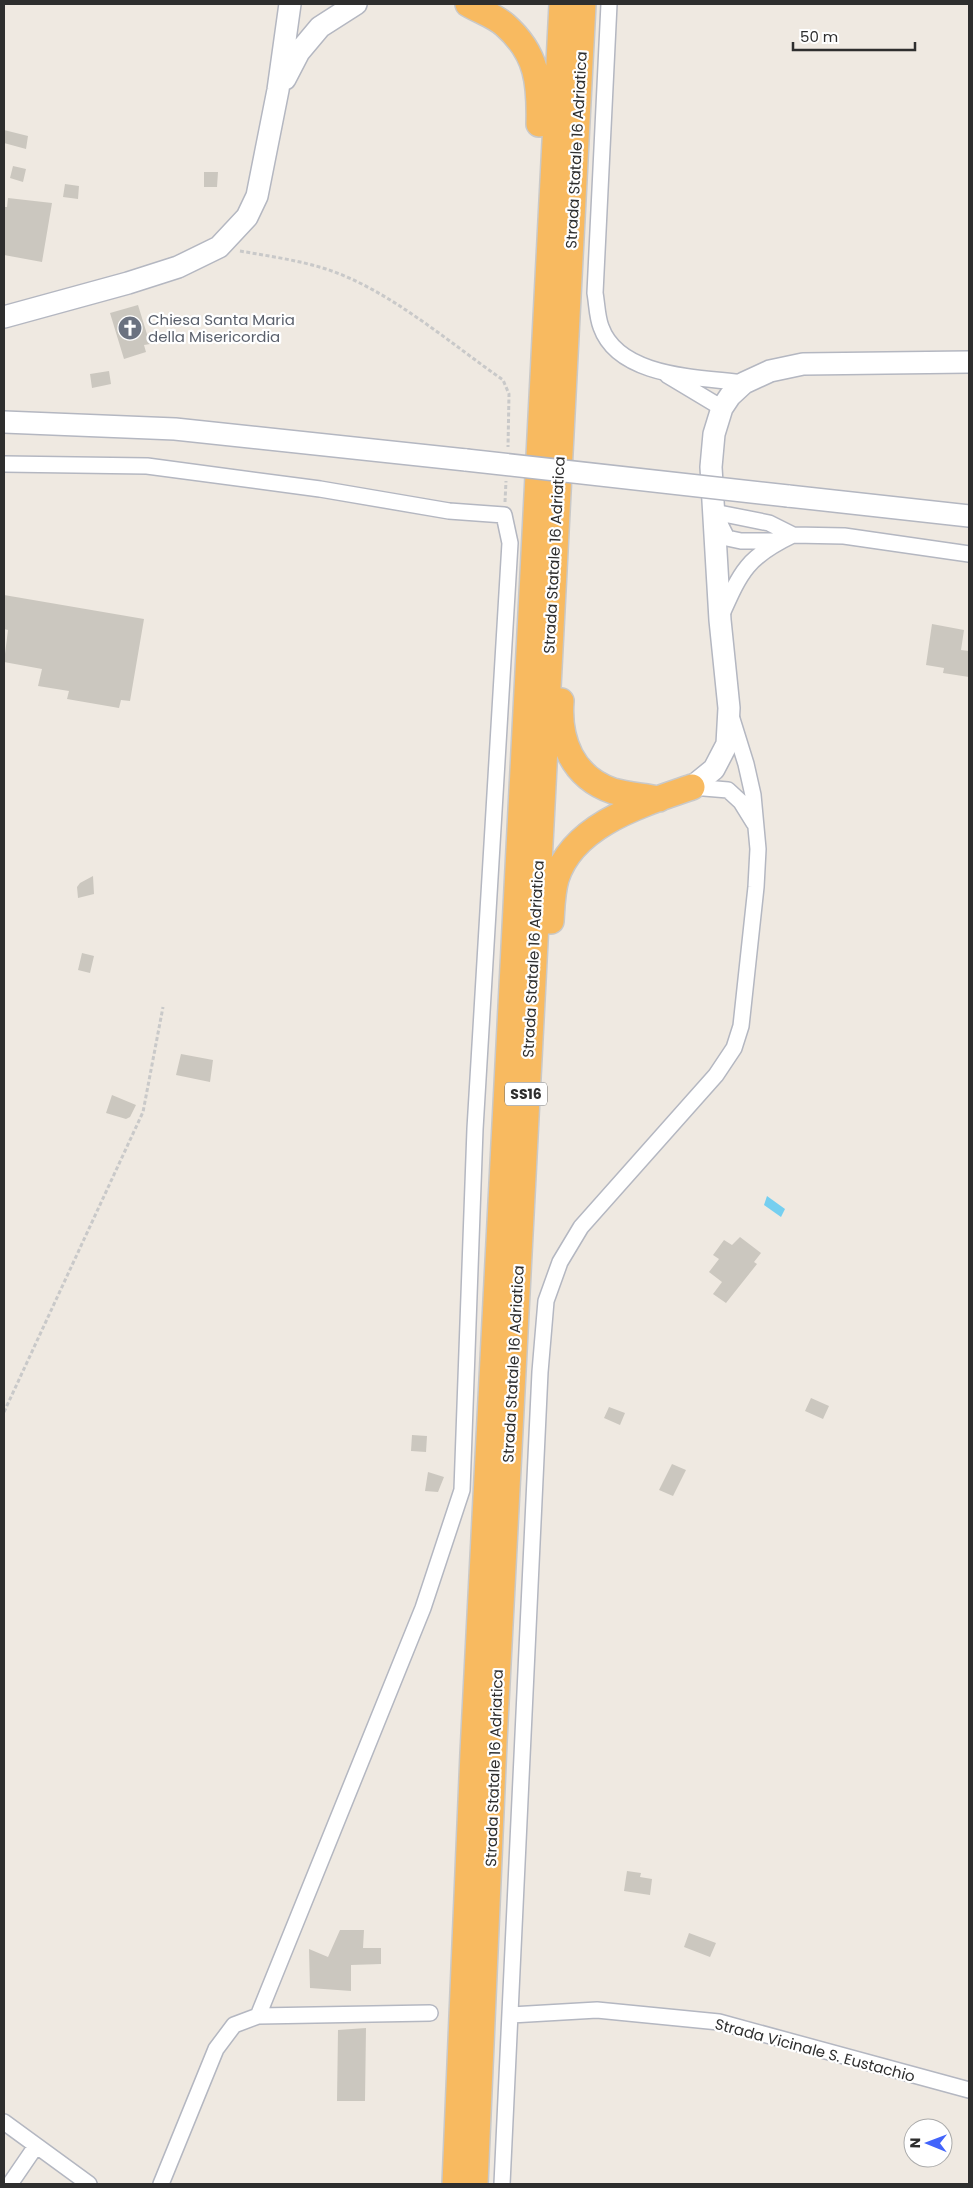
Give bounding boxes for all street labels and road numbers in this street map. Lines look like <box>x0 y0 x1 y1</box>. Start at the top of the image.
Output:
street label: Strada Statale 16 Adriatica <box>560 51 592 249</box>
street label: Strada Statale 16 Adriatica <box>538 456 570 654</box>
street label: Strada Statale 16 Adriatica <box>517 860 549 1058</box>
road number: SS16 <box>505 1082 547 1106</box>
street label: Strada Statale 16 Adriatica <box>497 1265 529 1463</box>
street label: Strada Statale 16 Adriatica <box>480 1669 508 1867</box>
street label: Strada Vicinale S. Eustachio <box>713 2013 917 2087</box>

